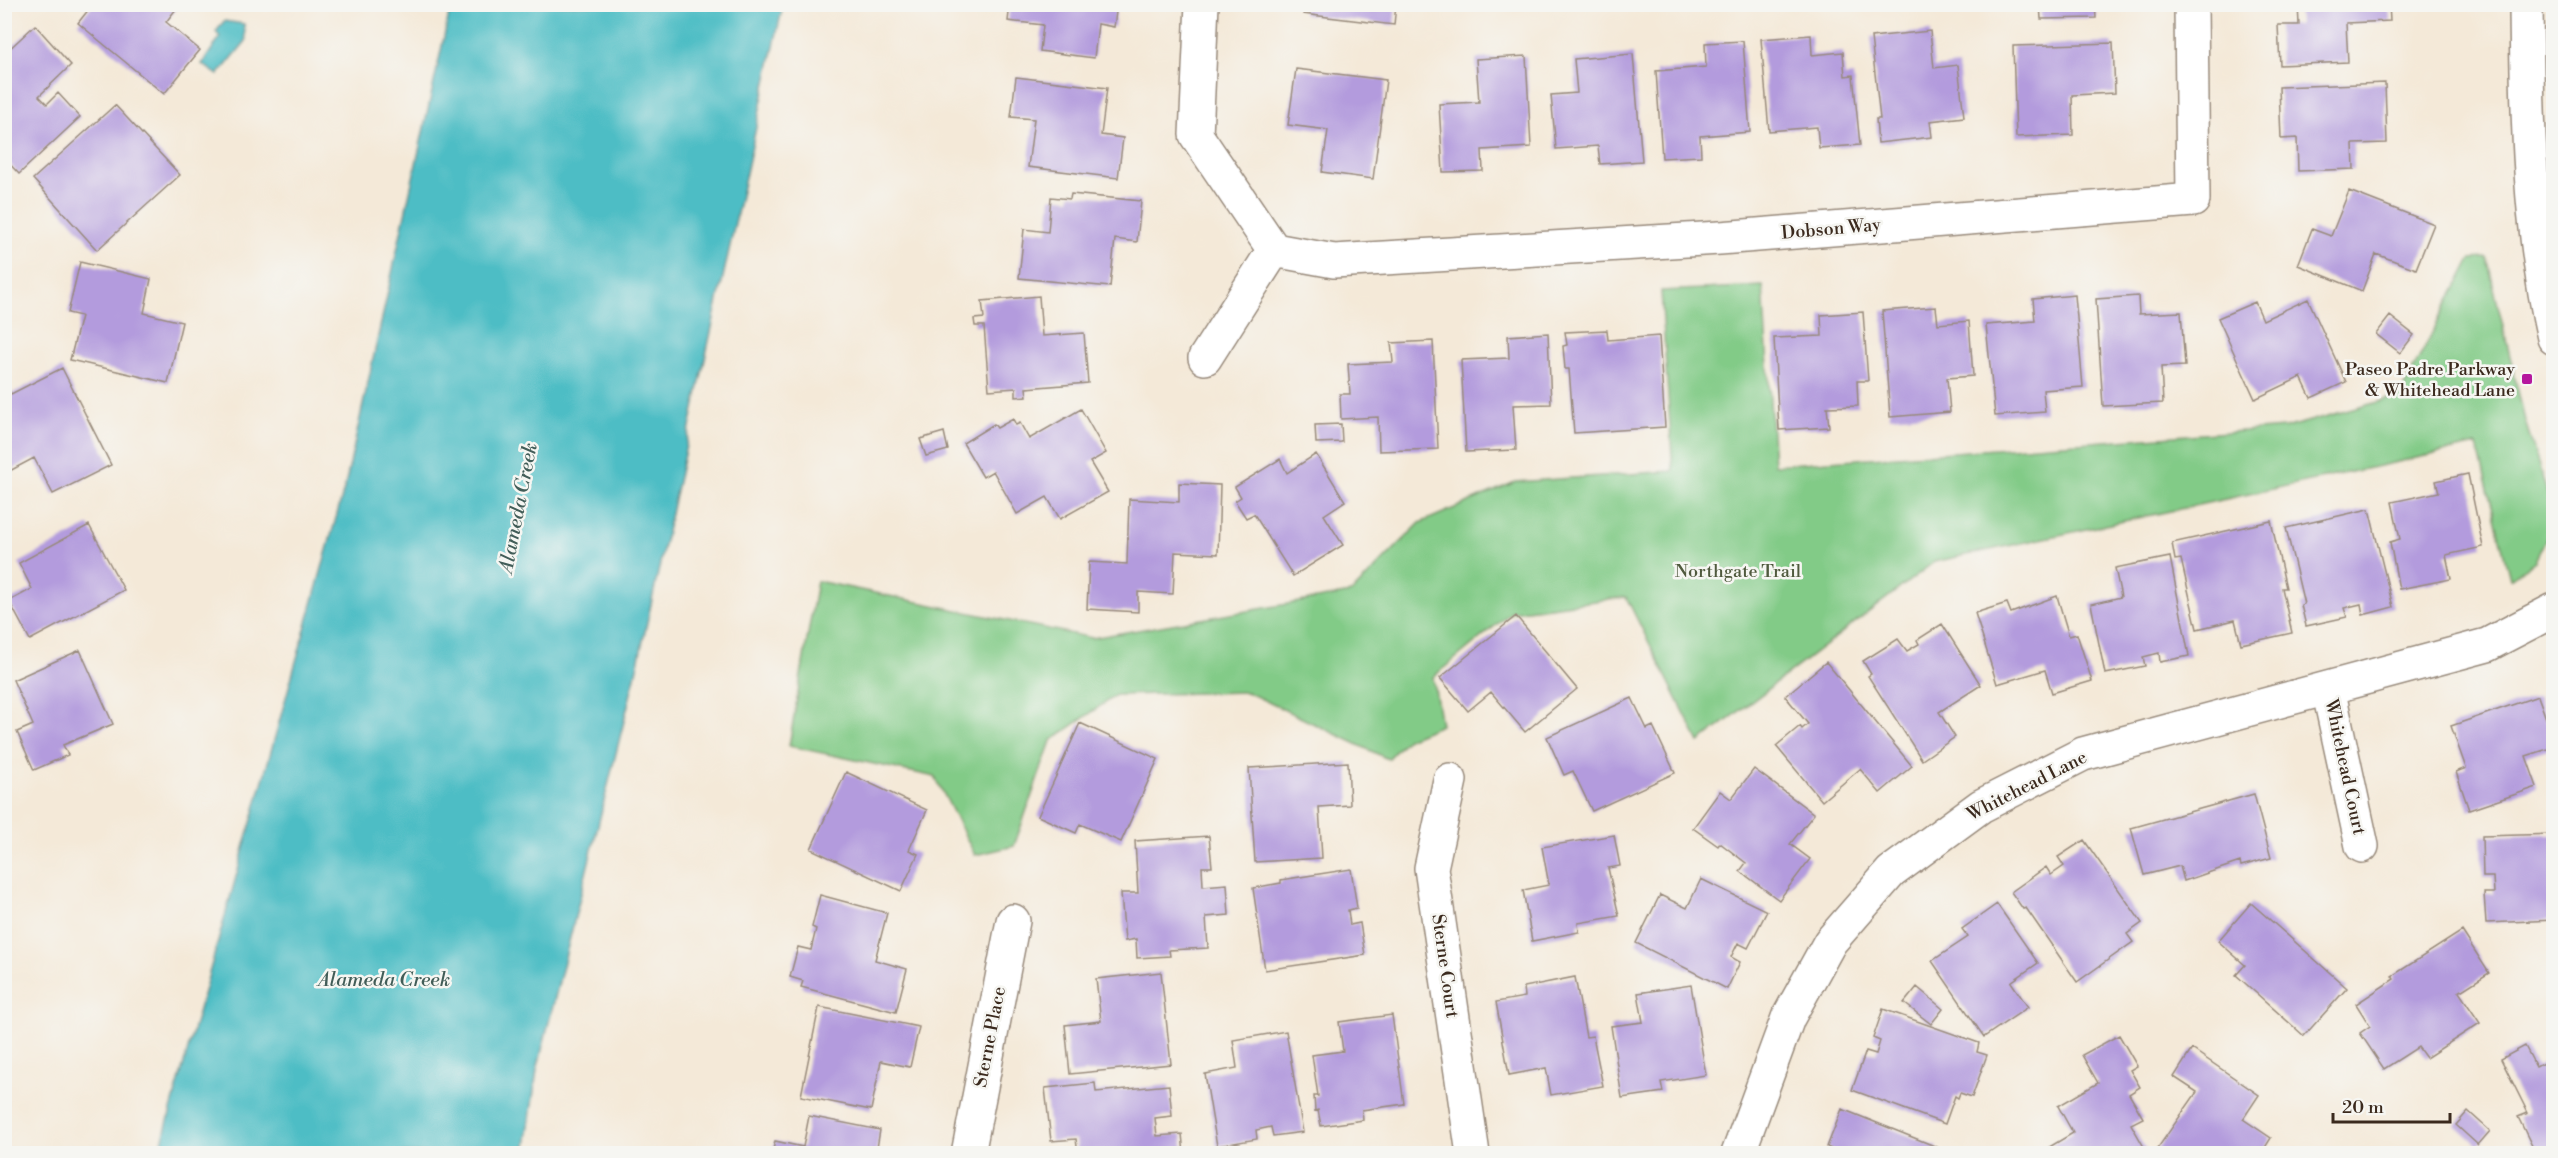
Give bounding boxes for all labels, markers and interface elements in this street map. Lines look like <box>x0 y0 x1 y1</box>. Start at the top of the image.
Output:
street label: Dobson Way <box>1780 213 1882 245</box>
place label: Paseo Padre Parkway & Whitehead Lane <box>2345 358 2515 402</box>
marker: Paseo Padre Parkway & Whitehead Lane <box>2520 372 2534 386</box>
water label: Alameda Creek <box>494 441 544 577</box>
park label: Northgate Trail <box>1675 560 1802 583</box>
street label: Whitehead Court <box>2319 696 2371 838</box>
street label: Whitehead Lane <box>1962 746 2091 827</box>
street label: Sterne Court <box>1426 913 1464 1020</box>
water label: Alameda Creek <box>316 968 450 993</box>
street label: Sterne Place <box>969 985 1011 1089</box>
scale bar <box>2333 1086 2450 1124</box>
text: 20 m <box>2342 1096 2384 1119</box>

